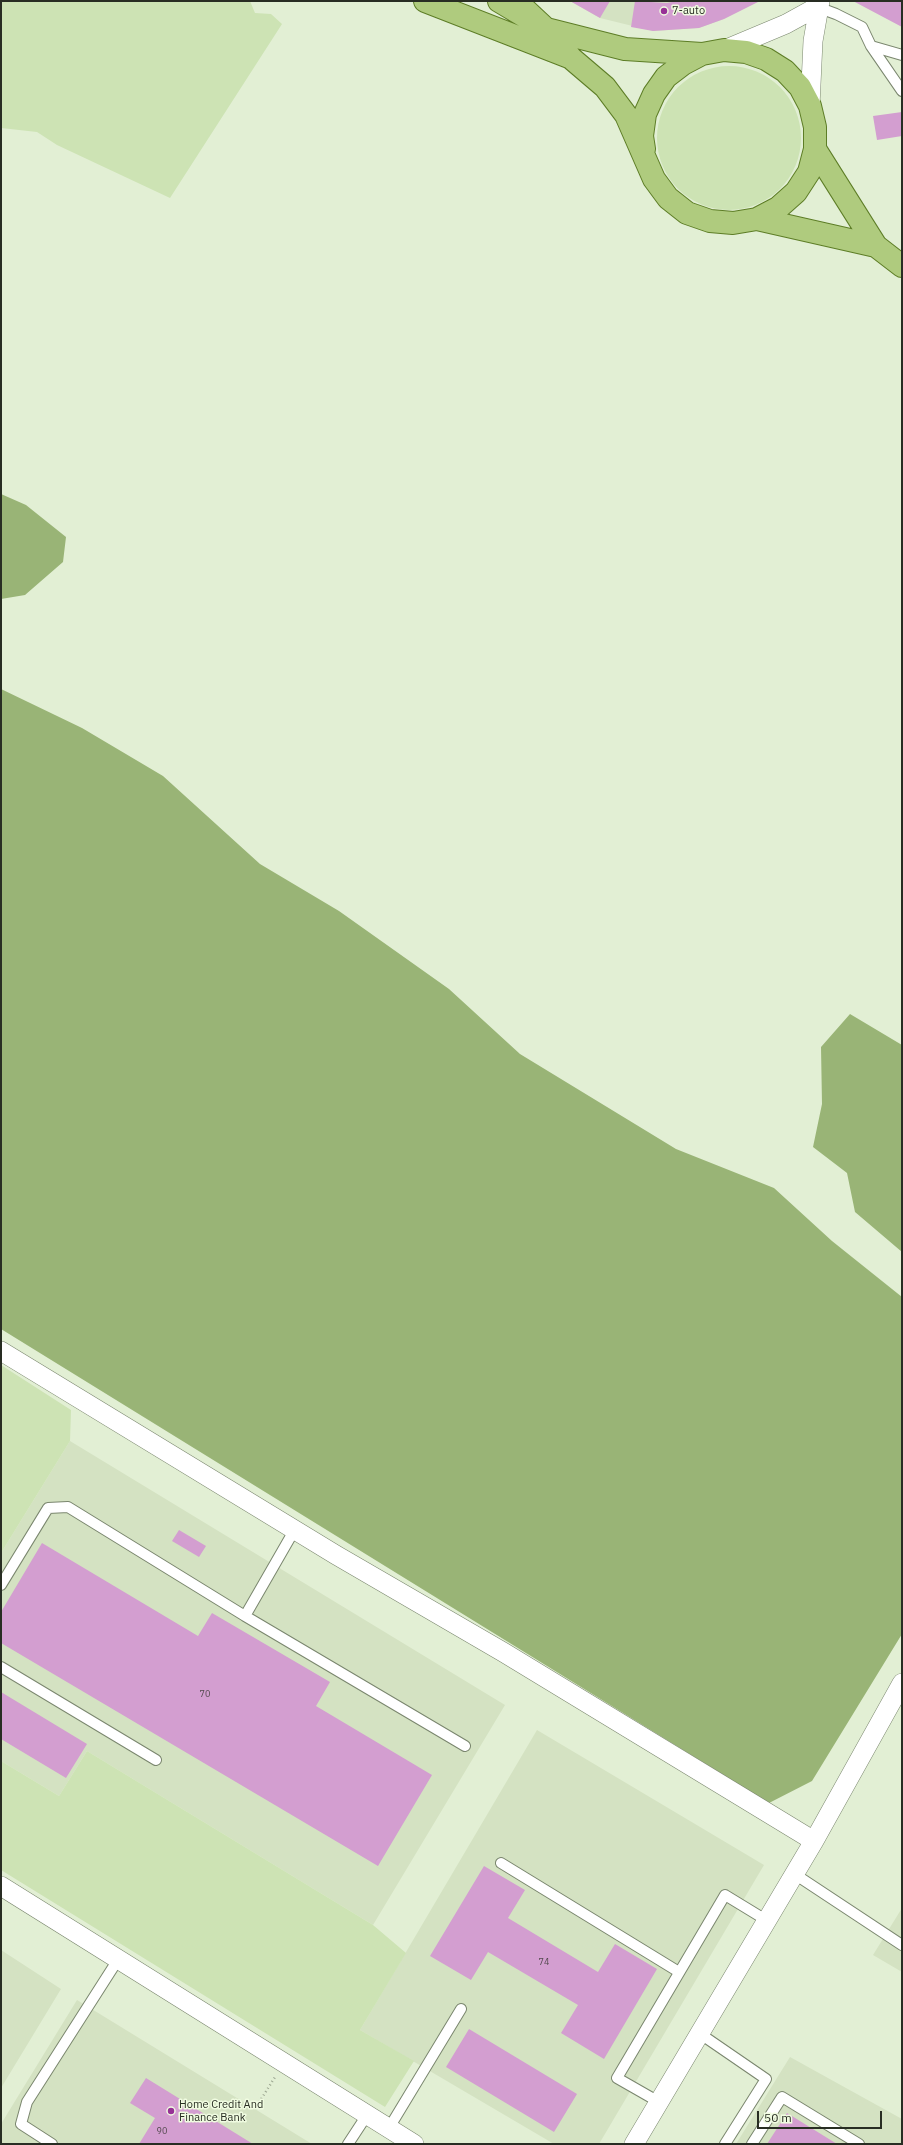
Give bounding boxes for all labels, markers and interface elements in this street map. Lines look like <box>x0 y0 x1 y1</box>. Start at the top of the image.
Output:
place label: 7-auto <box>672 4 705 18</box>
marker: 7-auto <box>659 6 669 16</box>
house number: 70 <box>200 1689 210 1699</box>
house number: 74 <box>539 1957 549 1967</box>
place label: Home Credit And Finance Bank <box>179 2098 263 2124</box>
scale bar <box>759 2103 884 2129</box>
marker: Home Credit And Finance Bank <box>166 2106 176 2116</box>
text: 50 m <box>764 2110 792 2125</box>
house number: 90 <box>157 2126 167 2136</box>

